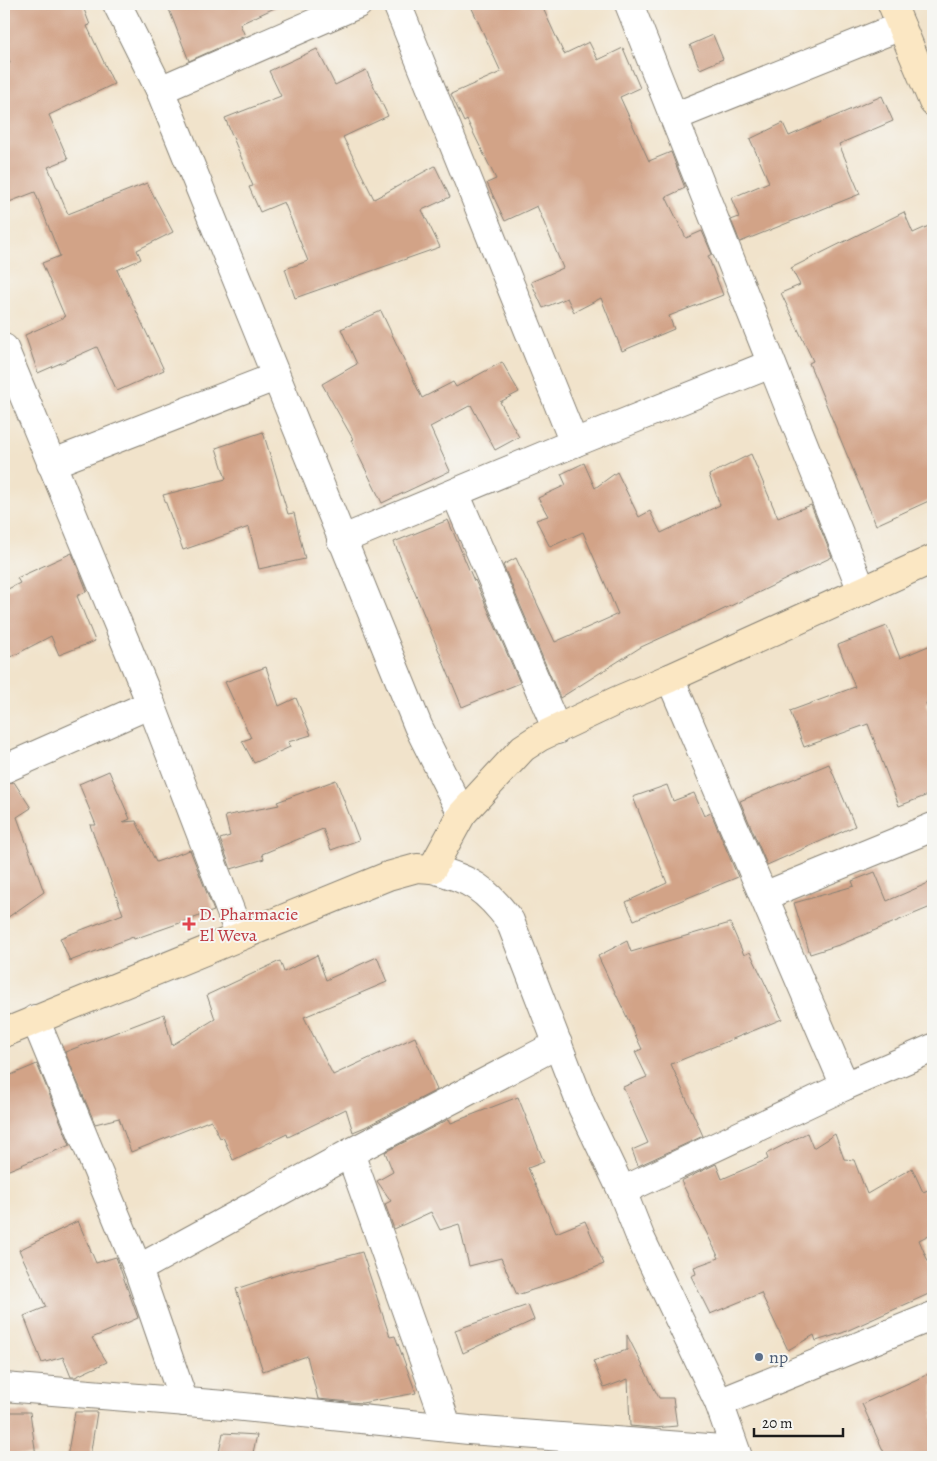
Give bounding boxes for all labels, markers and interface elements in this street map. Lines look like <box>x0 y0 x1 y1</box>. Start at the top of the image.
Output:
place label: D. Pharmacie El Weva <box>199 902 298 947</box>
marker: D. Pharmacie El Weva <box>183 918 195 930</box>
place label: np <box>769 1345 788 1369</box>
marker: np <box>753 1351 765 1363</box>
scale bar <box>754 1406 843 1438</box>
text: 20 m <box>762 1413 793 1433</box>

